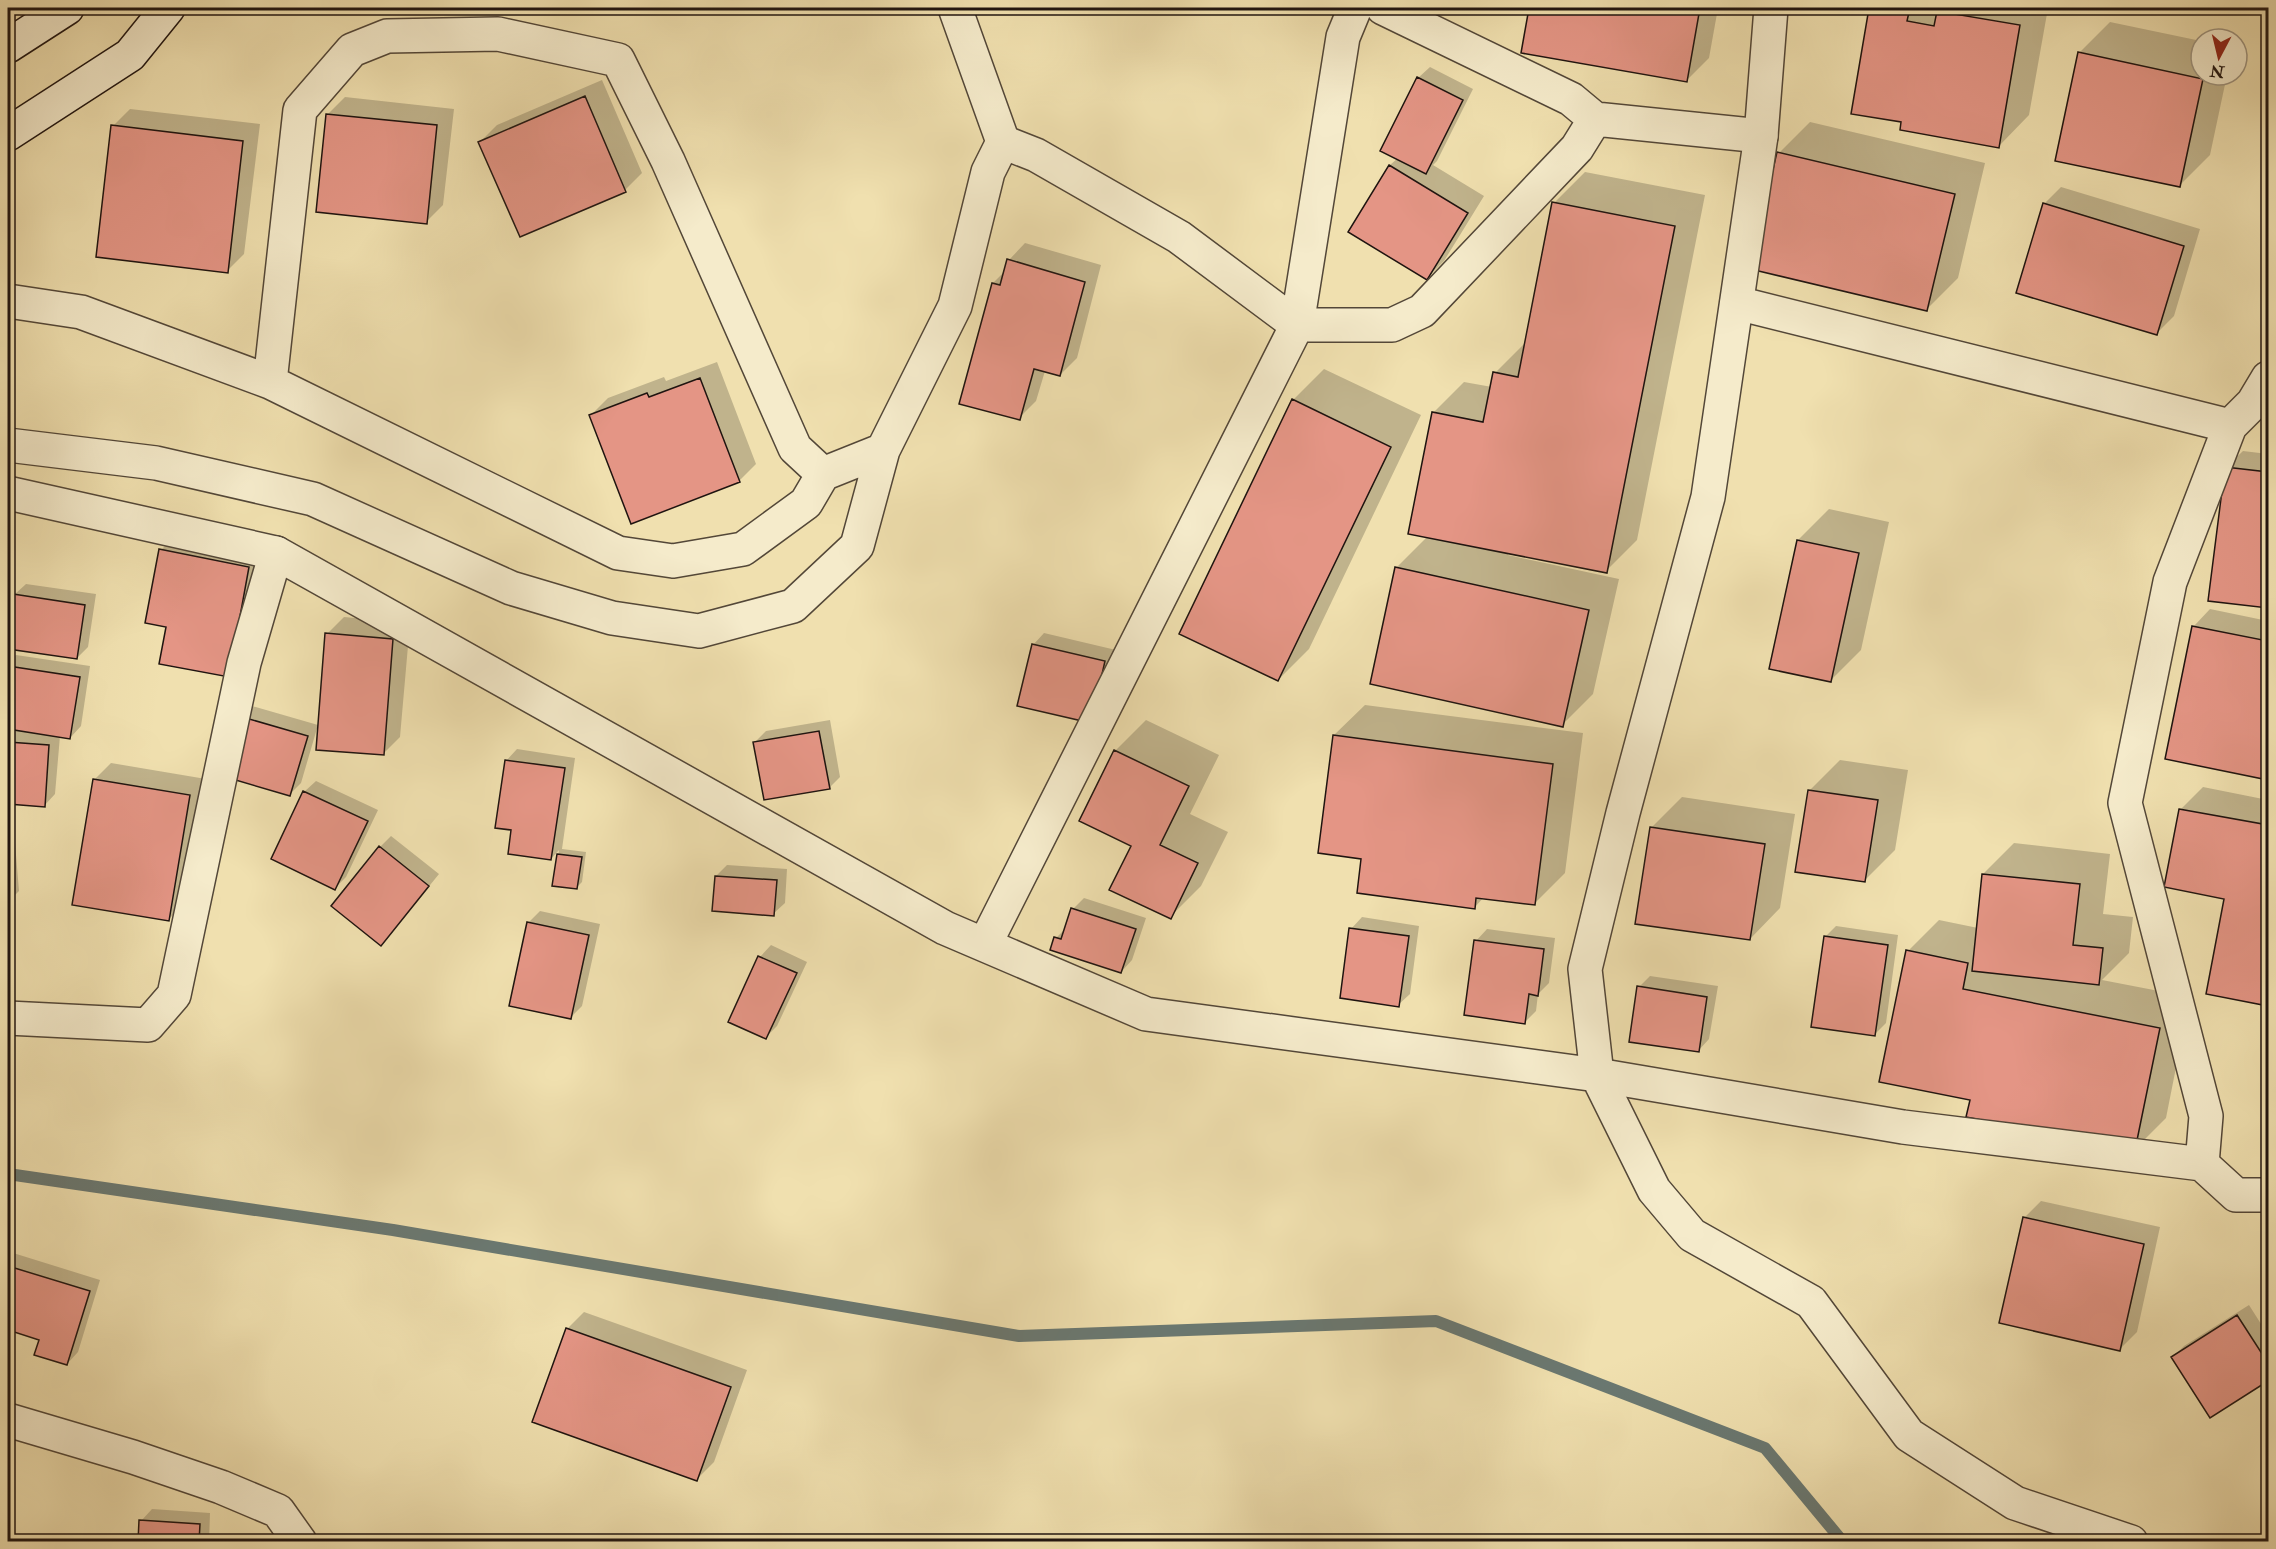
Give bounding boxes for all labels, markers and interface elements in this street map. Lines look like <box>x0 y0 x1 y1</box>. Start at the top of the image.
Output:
north arrow <box>2189 27 2249 87</box>
text: N <box>2208 60 2227 82</box>

